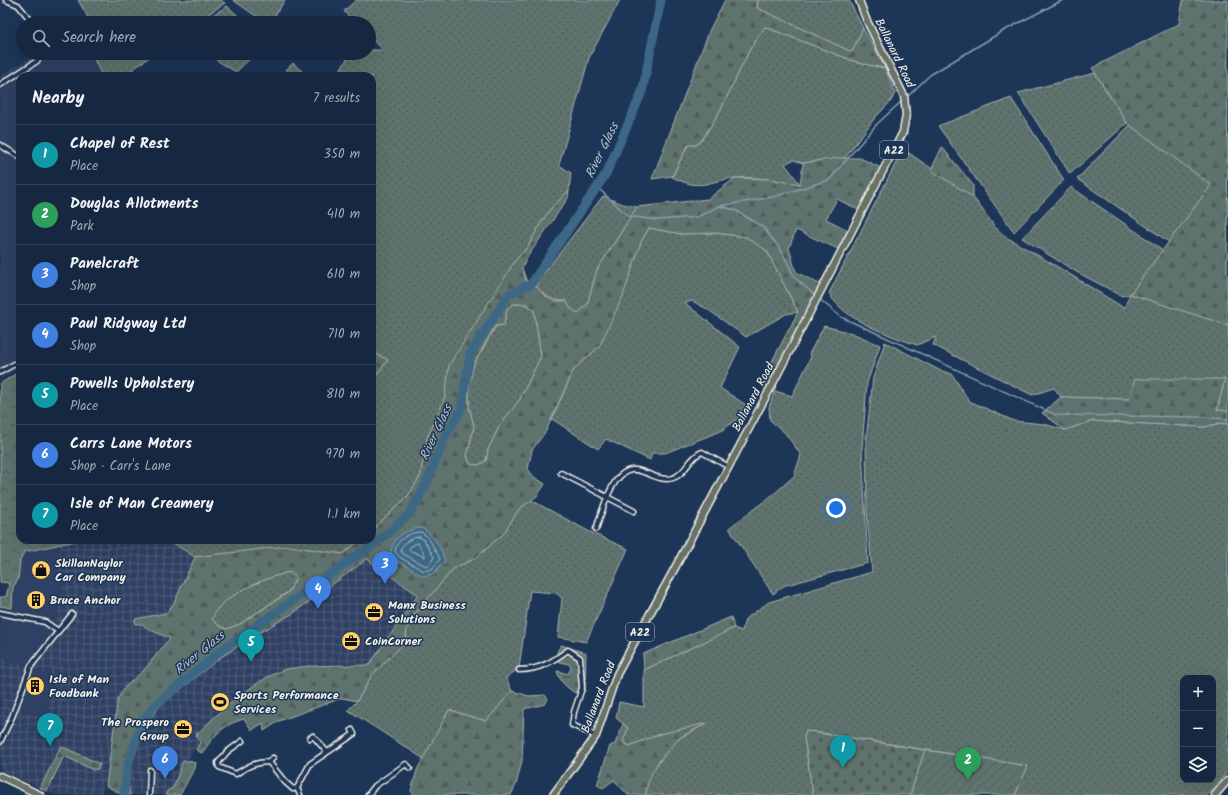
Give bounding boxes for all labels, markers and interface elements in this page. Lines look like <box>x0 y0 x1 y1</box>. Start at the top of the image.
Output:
street label: Ballanard Road <box>869 15 920 92</box>
search box <box>16 16 376 60</box>
text: Search here <box>62 26 136 50</box>
icon: search <box>30 27 52 49</box>
text: Nearby <box>32 85 84 112</box>
text: 7 results <box>313 88 360 109</box>
water label: River Glass <box>580 118 626 182</box>
text: Chapel of Rest <box>70 132 170 156</box>
road number: A22 <box>880 141 908 159</box>
text: 1 <box>43 144 47 165</box>
text: 350 m <box>324 144 360 165</box>
text: Place <box>70 156 98 177</box>
text: Douglas Allotments <box>70 192 198 216</box>
text: 2 <box>41 204 49 225</box>
text: 410 m <box>327 204 360 225</box>
text: Park <box>70 216 94 237</box>
text: Panelcraft <box>70 252 139 276</box>
text: 3 <box>41 264 49 285</box>
text: 610 m <box>327 264 360 285</box>
text: Shop <box>70 276 96 297</box>
text: Paul Ridgway Ltd <box>70 312 186 336</box>
text: 4 <box>41 324 49 345</box>
text: 710 m <box>328 324 360 345</box>
text: Shop <box>70 336 96 357</box>
street label: Ballanard Road <box>727 358 780 435</box>
text: Powells Upholstery <box>70 372 194 396</box>
text: 5 <box>42 384 48 405</box>
text: 810 m <box>326 384 360 405</box>
text: Place <box>70 396 98 417</box>
water label: River Glass <box>414 400 459 464</box>
text: Carrs Lane Motors <box>70 432 192 456</box>
text: 6 <box>41 444 49 465</box>
text: 970 m <box>326 444 360 465</box>
text: Shop · Carr's Lane <box>70 456 171 477</box>
text: Isle of Man Creamery <box>70 492 213 516</box>
your location <box>826 498 846 518</box>
text: 7 <box>42 504 48 525</box>
text: 1.1 km <box>327 504 360 525</box>
text: Place <box>70 516 98 537</box>
pin: 3 <box>372 551 398 584</box>
place label: SkillanNaylor Car Company <box>55 554 126 587</box>
shop icon: SkillanNaylor Car Company <box>30 559 52 581</box>
pin: 4 <box>305 576 331 609</box>
building icon: Bruce Anchor <box>25 589 47 611</box>
place label: Bruce Anchor <box>50 591 121 610</box>
place label: Manx Business Solutions <box>388 596 466 629</box>
office icon: Manx Business Solutions <box>363 601 385 623</box>
road number: A22 <box>626 623 654 641</box>
water label: River Glass <box>170 625 231 680</box>
pin: 5 <box>238 629 264 662</box>
office icon: CoinCorner <box>340 630 362 652</box>
place label: CoinCorner <box>365 632 422 651</box>
street label: Ballanard Road <box>576 658 621 736</box>
place label: Isle of Man Foodbank <box>49 670 109 703</box>
building icon: Isle of Man Foodbank <box>24 675 46 697</box>
map controls <box>1180 675 1216 783</box>
button: + <box>1180 675 1216 711</box>
place label: Sports Performance Services <box>234 686 339 719</box>
sports icon: Sports Performance Services <box>209 691 231 713</box>
button: − <box>1180 711 1216 747</box>
pin: 7 <box>37 713 63 746</box>
place label: The Prospero Group <box>101 713 170 746</box>
office icon: The Prospero Group <box>172 718 194 740</box>
pin: 1 <box>830 735 856 768</box>
pin: 6 <box>152 746 178 779</box>
pin: 2 <box>955 747 981 780</box>
button: layers <box>1180 747 1216 783</box>

